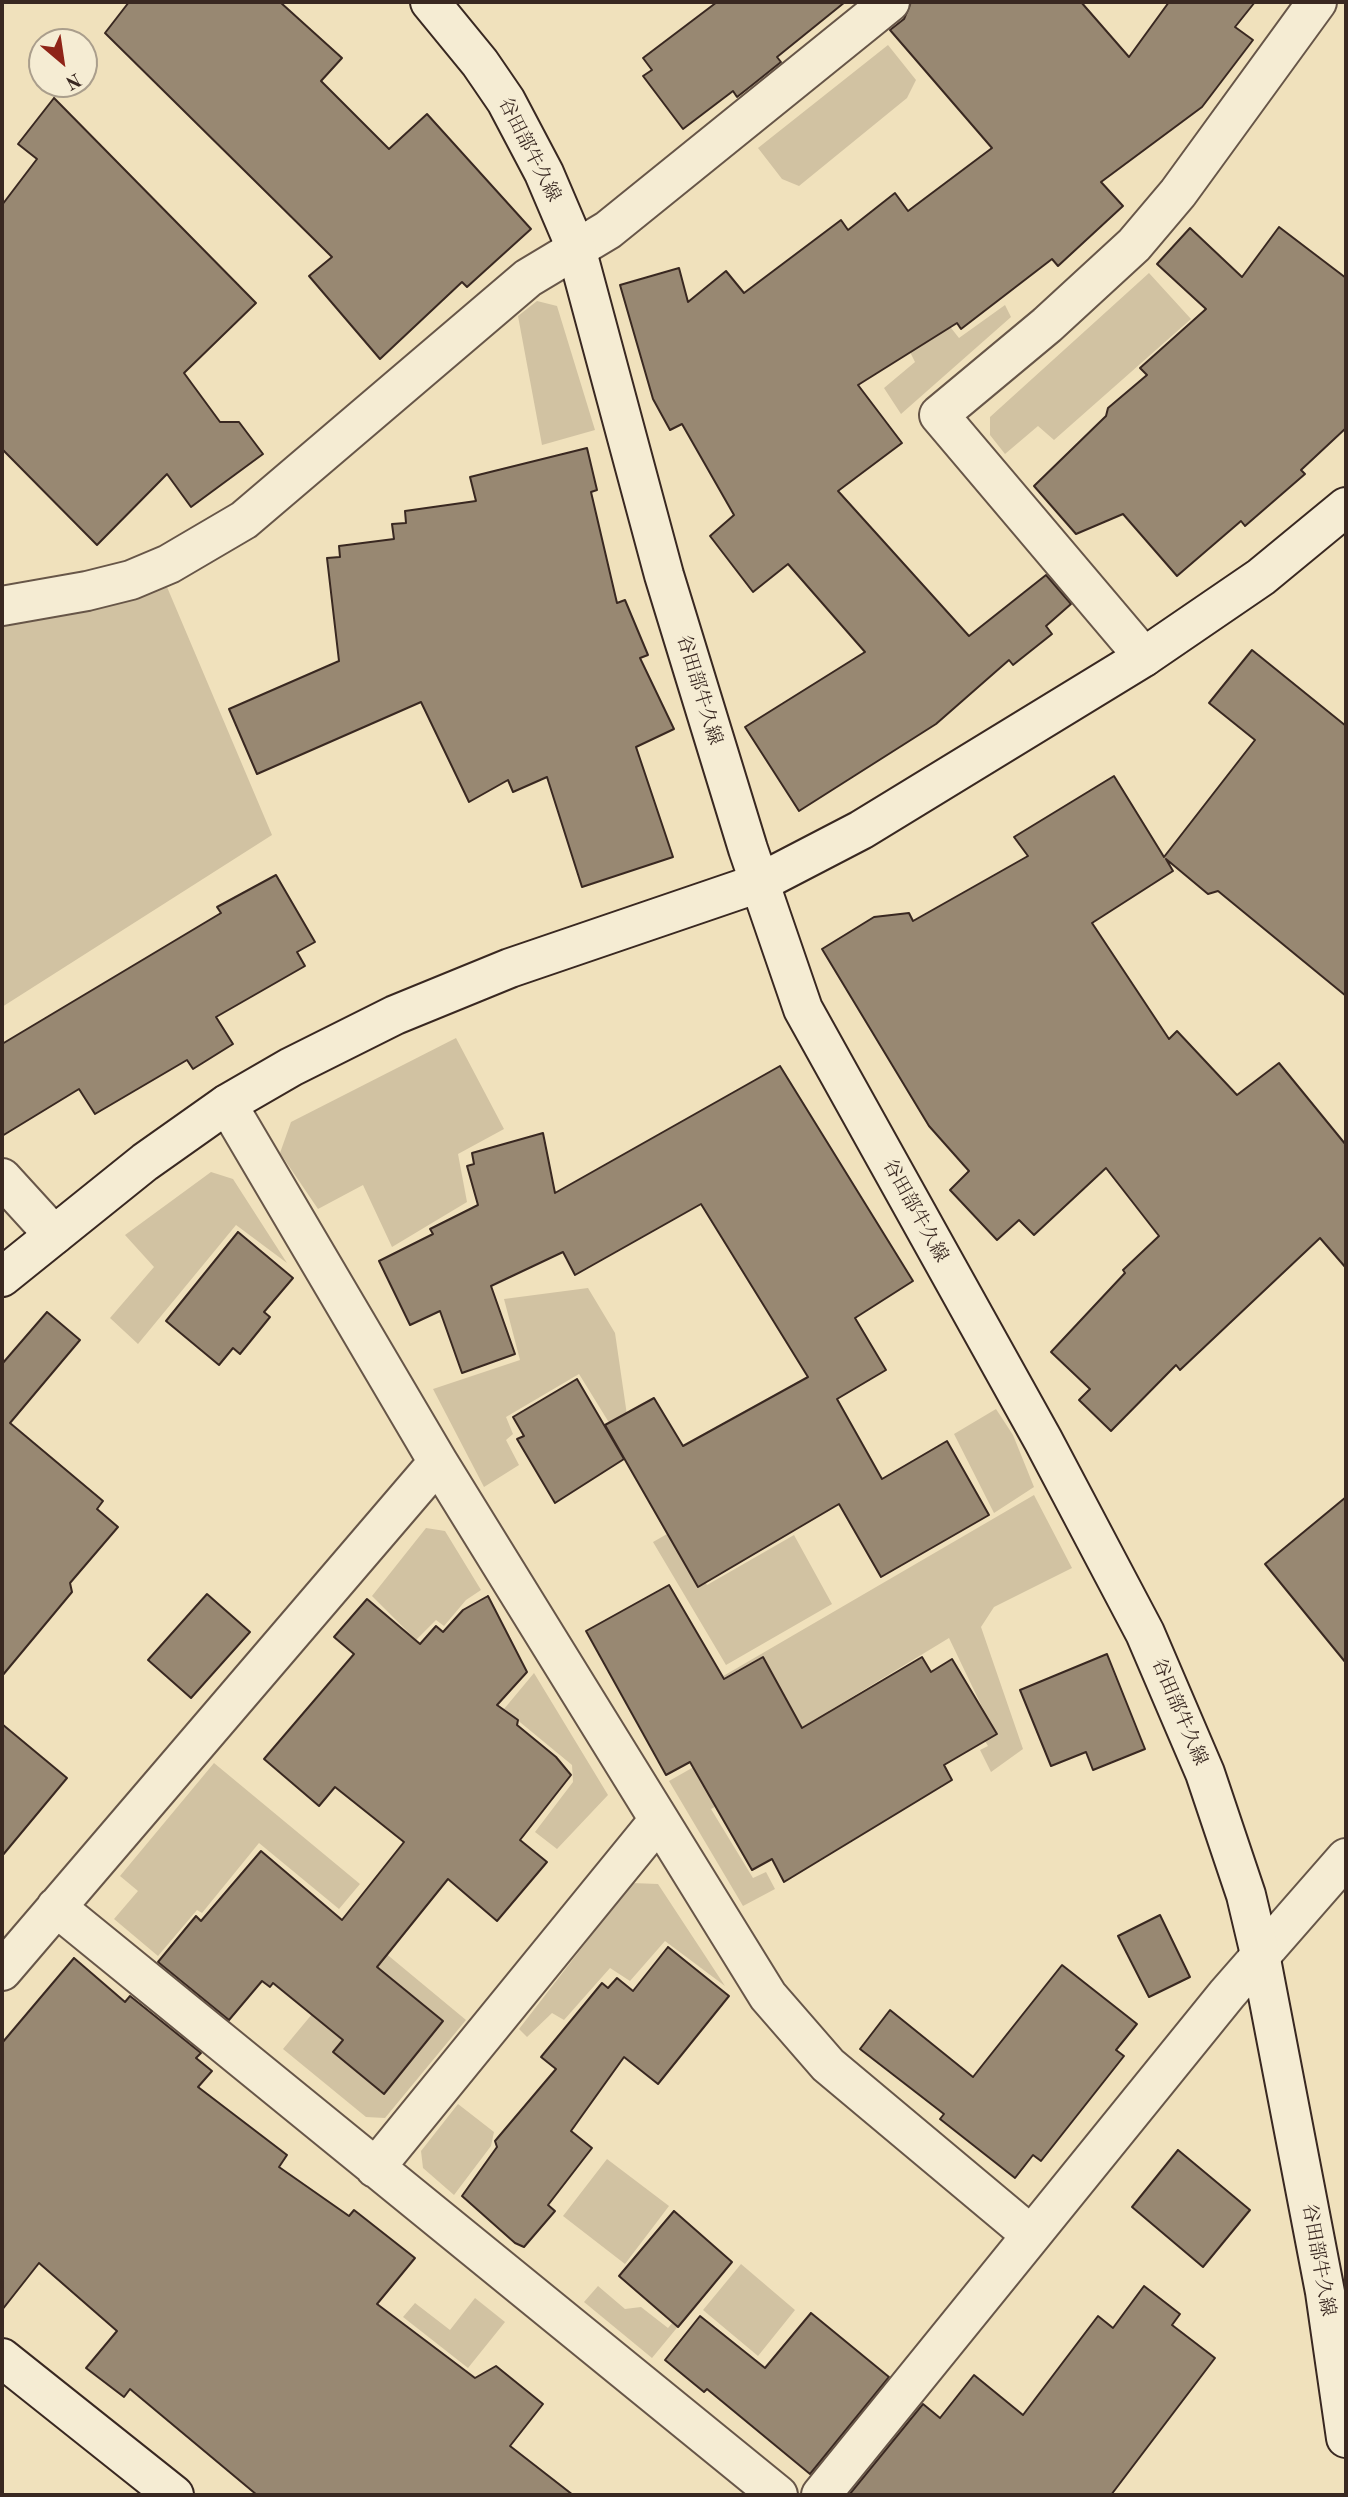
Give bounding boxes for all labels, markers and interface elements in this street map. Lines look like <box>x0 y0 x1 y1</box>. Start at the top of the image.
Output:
north arrow <box>28 28 98 98</box>
text: N <box>61 68 83 92</box>
street label: 谷田部牛久線 <box>493 94 565 206</box>
street label: 谷田部牛久線 <box>671 632 727 748</box>
street label: 谷田部牛久線 <box>877 1156 953 1266</box>
street label: 谷田部牛久線 <box>1146 1655 1212 1769</box>
street label: 谷田部牛久線 <box>1297 2202 1339 2318</box>

